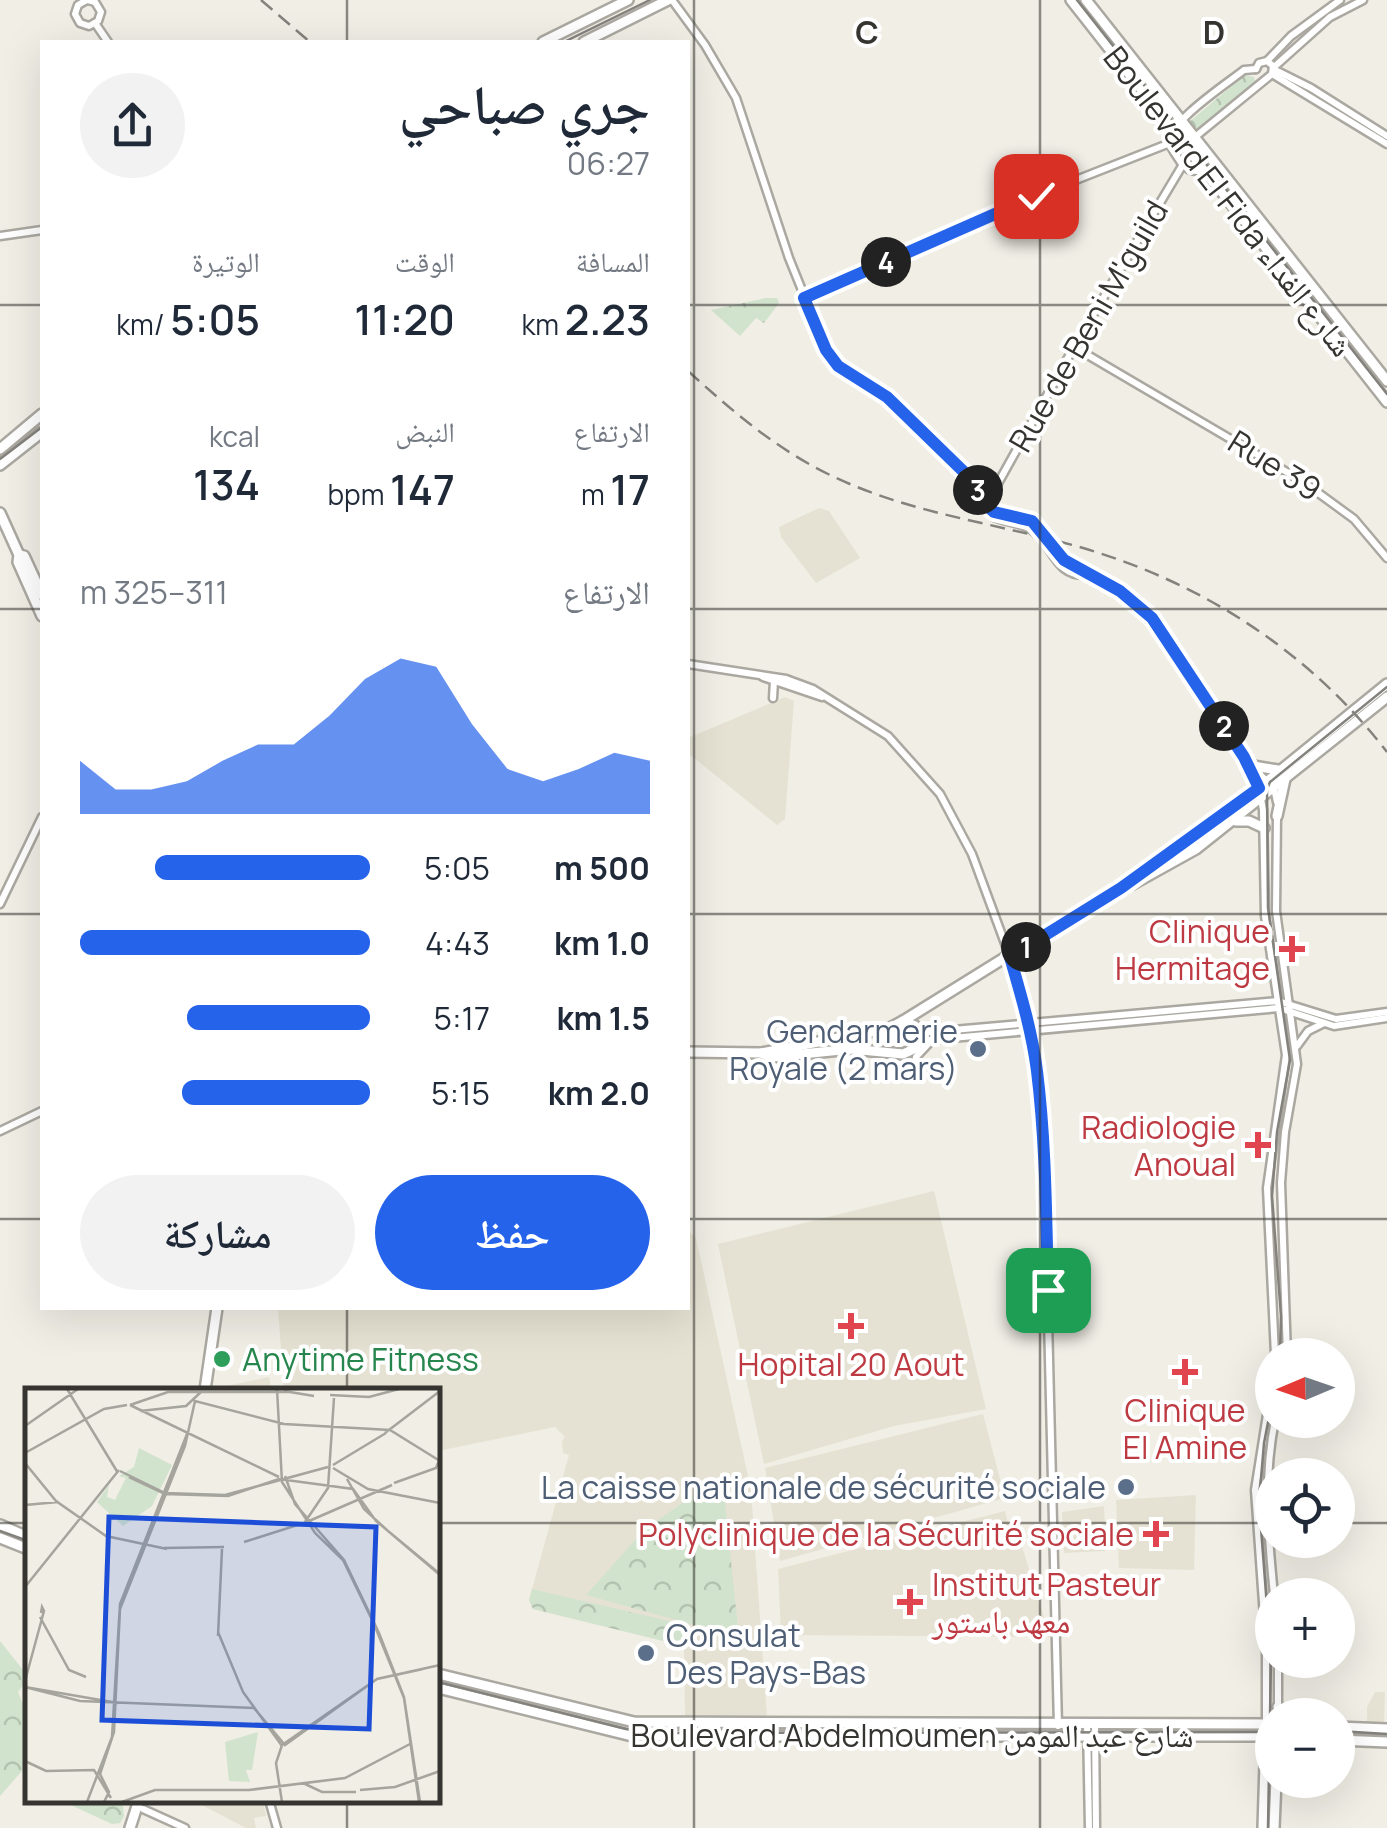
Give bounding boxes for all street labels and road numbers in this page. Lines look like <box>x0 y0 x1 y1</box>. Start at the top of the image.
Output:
street label: Boulevard El Fida شارع الفداء <box>1094 37 1364 365</box>
street label: Rue de Beni M'guild <box>998 192 1178 460</box>
street label: Rue 39 <box>1220 419 1330 511</box>
street label: Boulevard Abdelmoumen شارع عبد المومن <box>631 1713 1193 1757</box>

